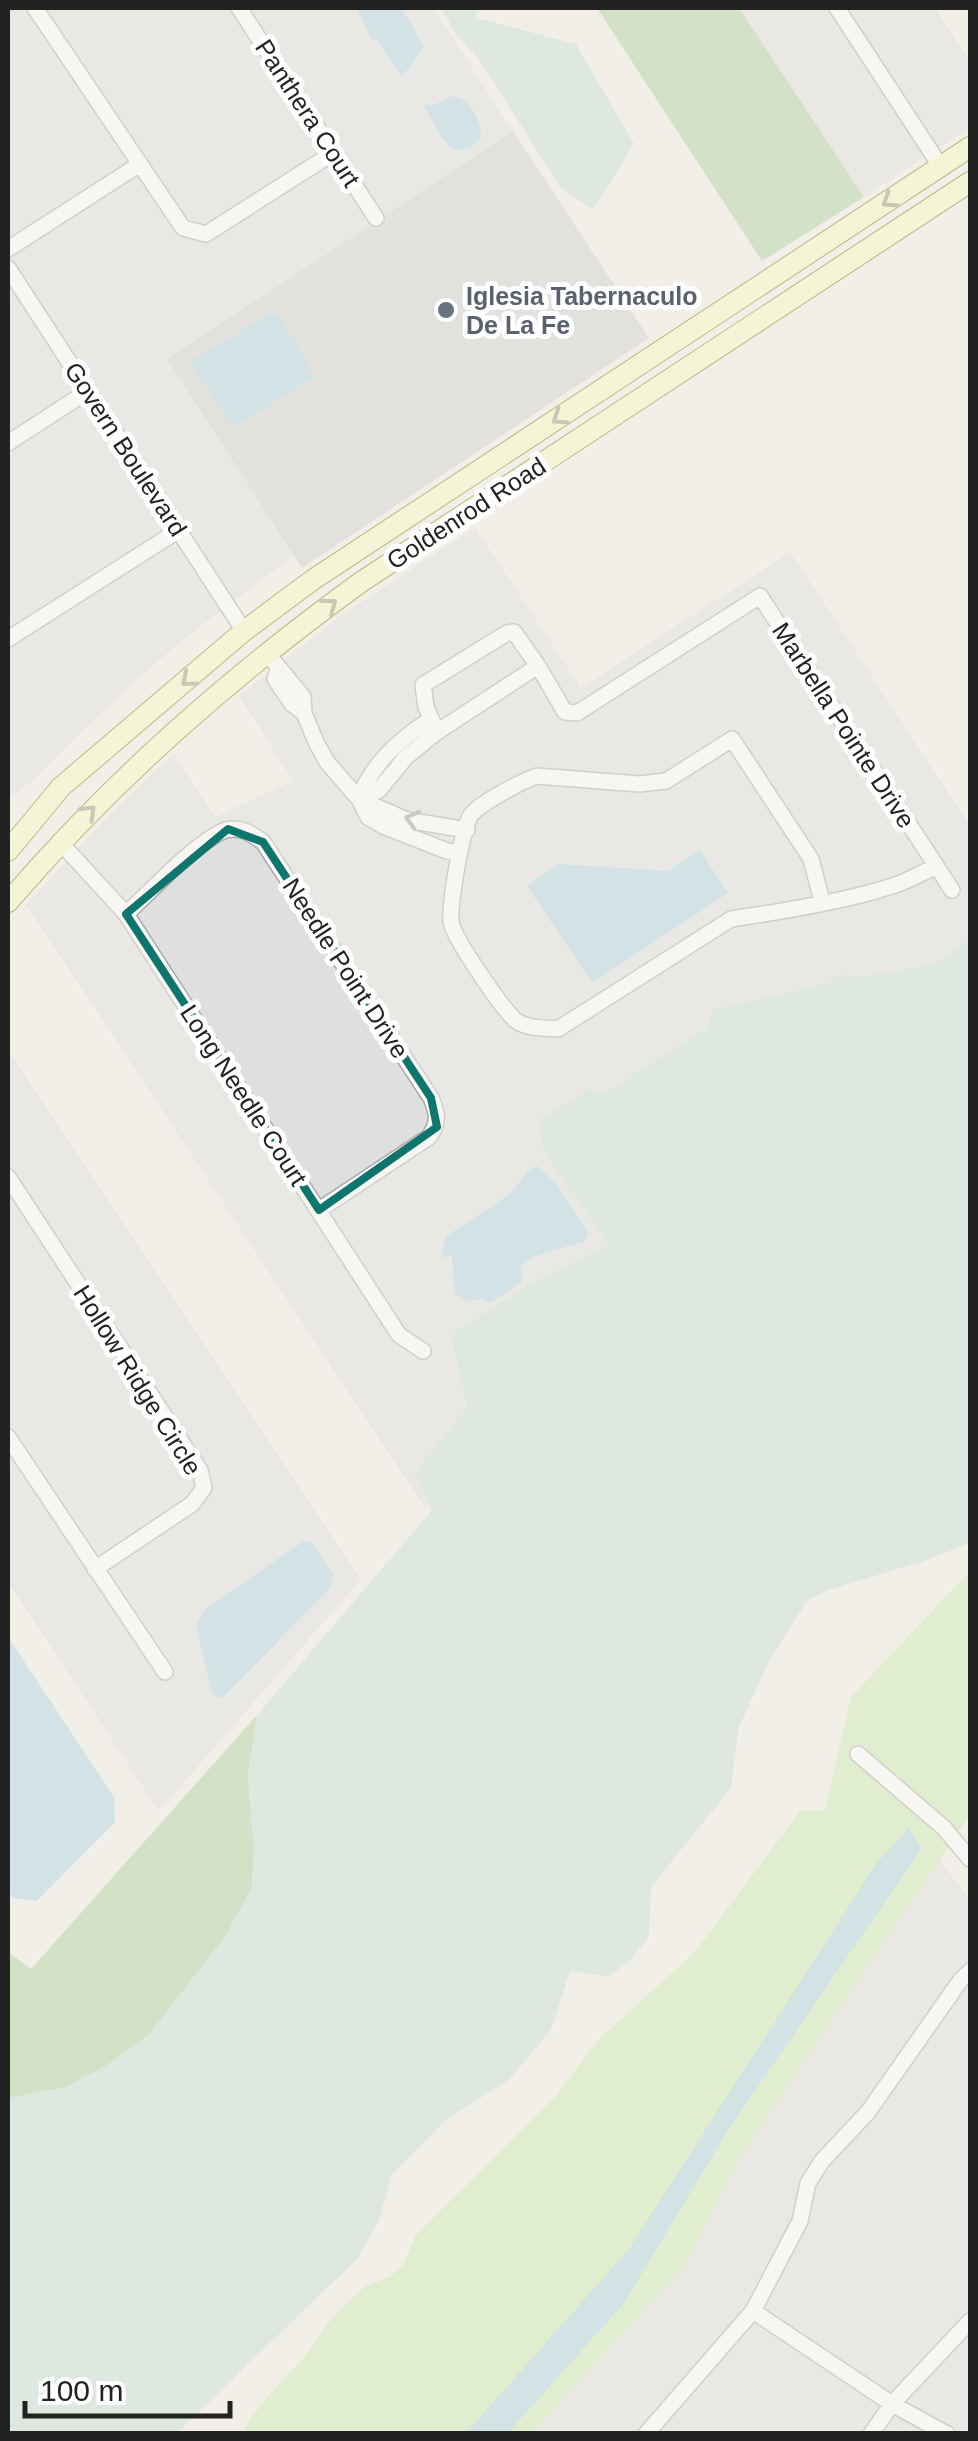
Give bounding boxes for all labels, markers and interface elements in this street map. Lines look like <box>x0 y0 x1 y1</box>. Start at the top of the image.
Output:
street label: Panthera Court <box>250 34 366 192</box>
one-way arrow <box>882 188 900 207</box>
place label: Iglesia Tabernaculo De La Fe <box>466 282 698 339</box>
marker: Iglesia Tabernaculo De La Fe <box>435 299 457 321</box>
street label: Govern Boulevard <box>59 357 193 541</box>
one-way arrow <box>552 406 570 425</box>
street label: Goldenrod Road <box>381 451 551 575</box>
one-way arrow <box>319 599 337 617</box>
street label: Marbella Pointe Drive <box>767 617 921 833</box>
one-way arrow <box>181 668 200 686</box>
one-way arrow <box>78 805 96 823</box>
one-way arrow <box>403 809 421 830</box>
street label: Needle Point Drive <box>277 873 415 1063</box>
street label: Long Needle Court <box>175 999 313 1191</box>
street label: Hollow Ridge Circle <box>68 1280 208 1480</box>
scale bar <box>25 2356 230 2418</box>
text: 100 m <box>40 2374 123 2407</box>

